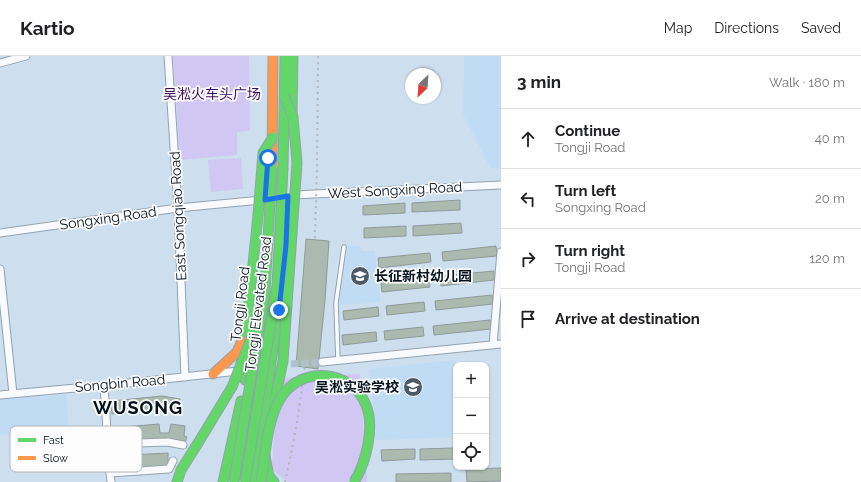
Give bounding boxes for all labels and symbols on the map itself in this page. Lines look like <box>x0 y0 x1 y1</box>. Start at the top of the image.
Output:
north arrow <box>405 68 441 104</box>
park label: 吴淞火车头广场 <box>163 86 261 102</box>
route start <box>259 149 277 167</box>
street label: East Songqiao Road <box>167 151 189 281</box>
street label: West Songxing Road <box>327 178 463 202</box>
street label: Songxing Road <box>59 203 157 233</box>
street label: Tongji Elevated Road <box>242 235 274 373</box>
street label: Tongji Road <box>227 265 253 343</box>
school or university icon: 长征新村幼儿园 <box>349 265 371 287</box>
place label: 长征新村幼儿园 <box>374 268 472 284</box>
route end <box>270 301 288 319</box>
street label: Songbin Road <box>74 371 166 395</box>
school or university icon: 吴淞实验学校 <box>402 376 424 398</box>
place label: 吴淞实验学校 <box>315 379 399 395</box>
district label: WUSONG <box>93 397 183 418</box>
legend <box>10 426 142 472</box>
text: Fast <box>43 434 64 447</box>
text: Slow <box>43 452 68 465</box>

